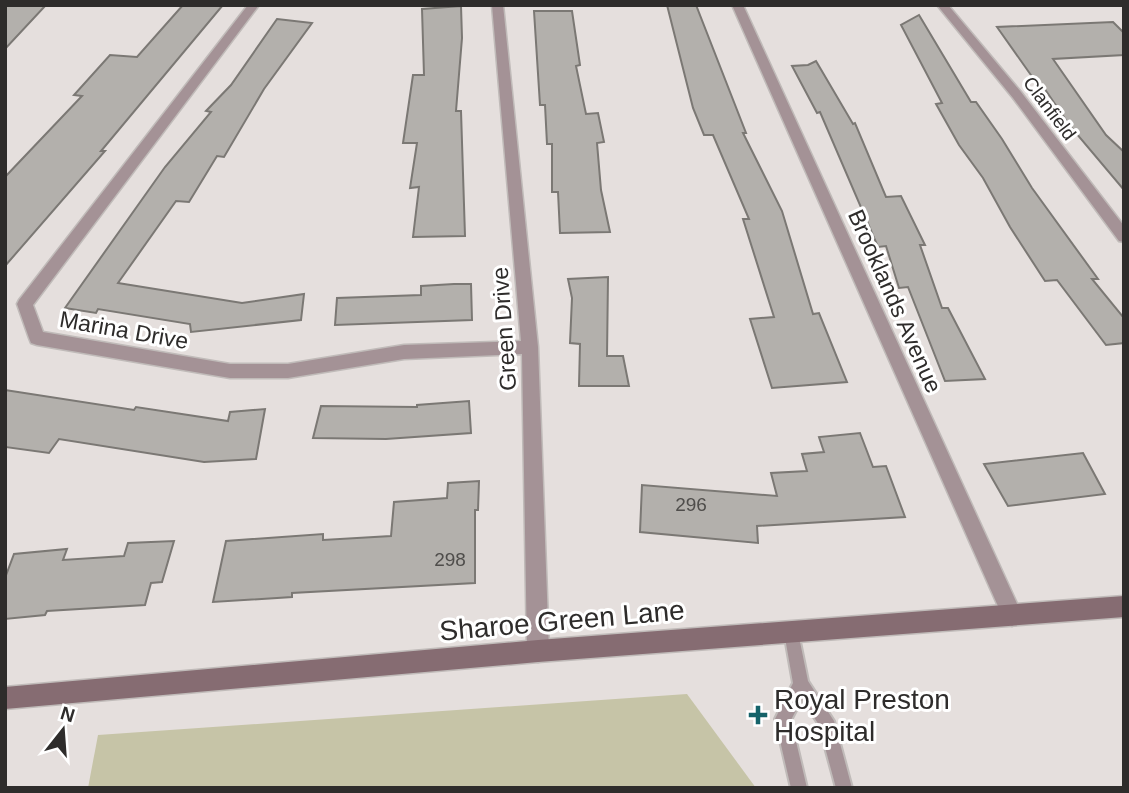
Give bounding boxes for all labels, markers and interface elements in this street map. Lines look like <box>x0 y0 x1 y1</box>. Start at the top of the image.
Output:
street label: Clanfield <box>1019 72 1080 144</box>
street label: Brooklands Avenue <box>843 205 947 397</box>
street label: Green Drive <box>487 266 521 392</box>
street label: Marina Drive <box>58 306 190 354</box>
house number: 296 <box>675 494 707 515</box>
house number: 298 <box>434 549 466 570</box>
street label: Sharoe Green Lane <box>438 594 686 647</box>
place label: Royal Preston Hospital <box>774 684 950 747</box>
north arrow <box>28 695 98 765</box>
text: N <box>58 702 77 726</box>
marker: Royal Preston Hospital <box>748 705 768 725</box>

